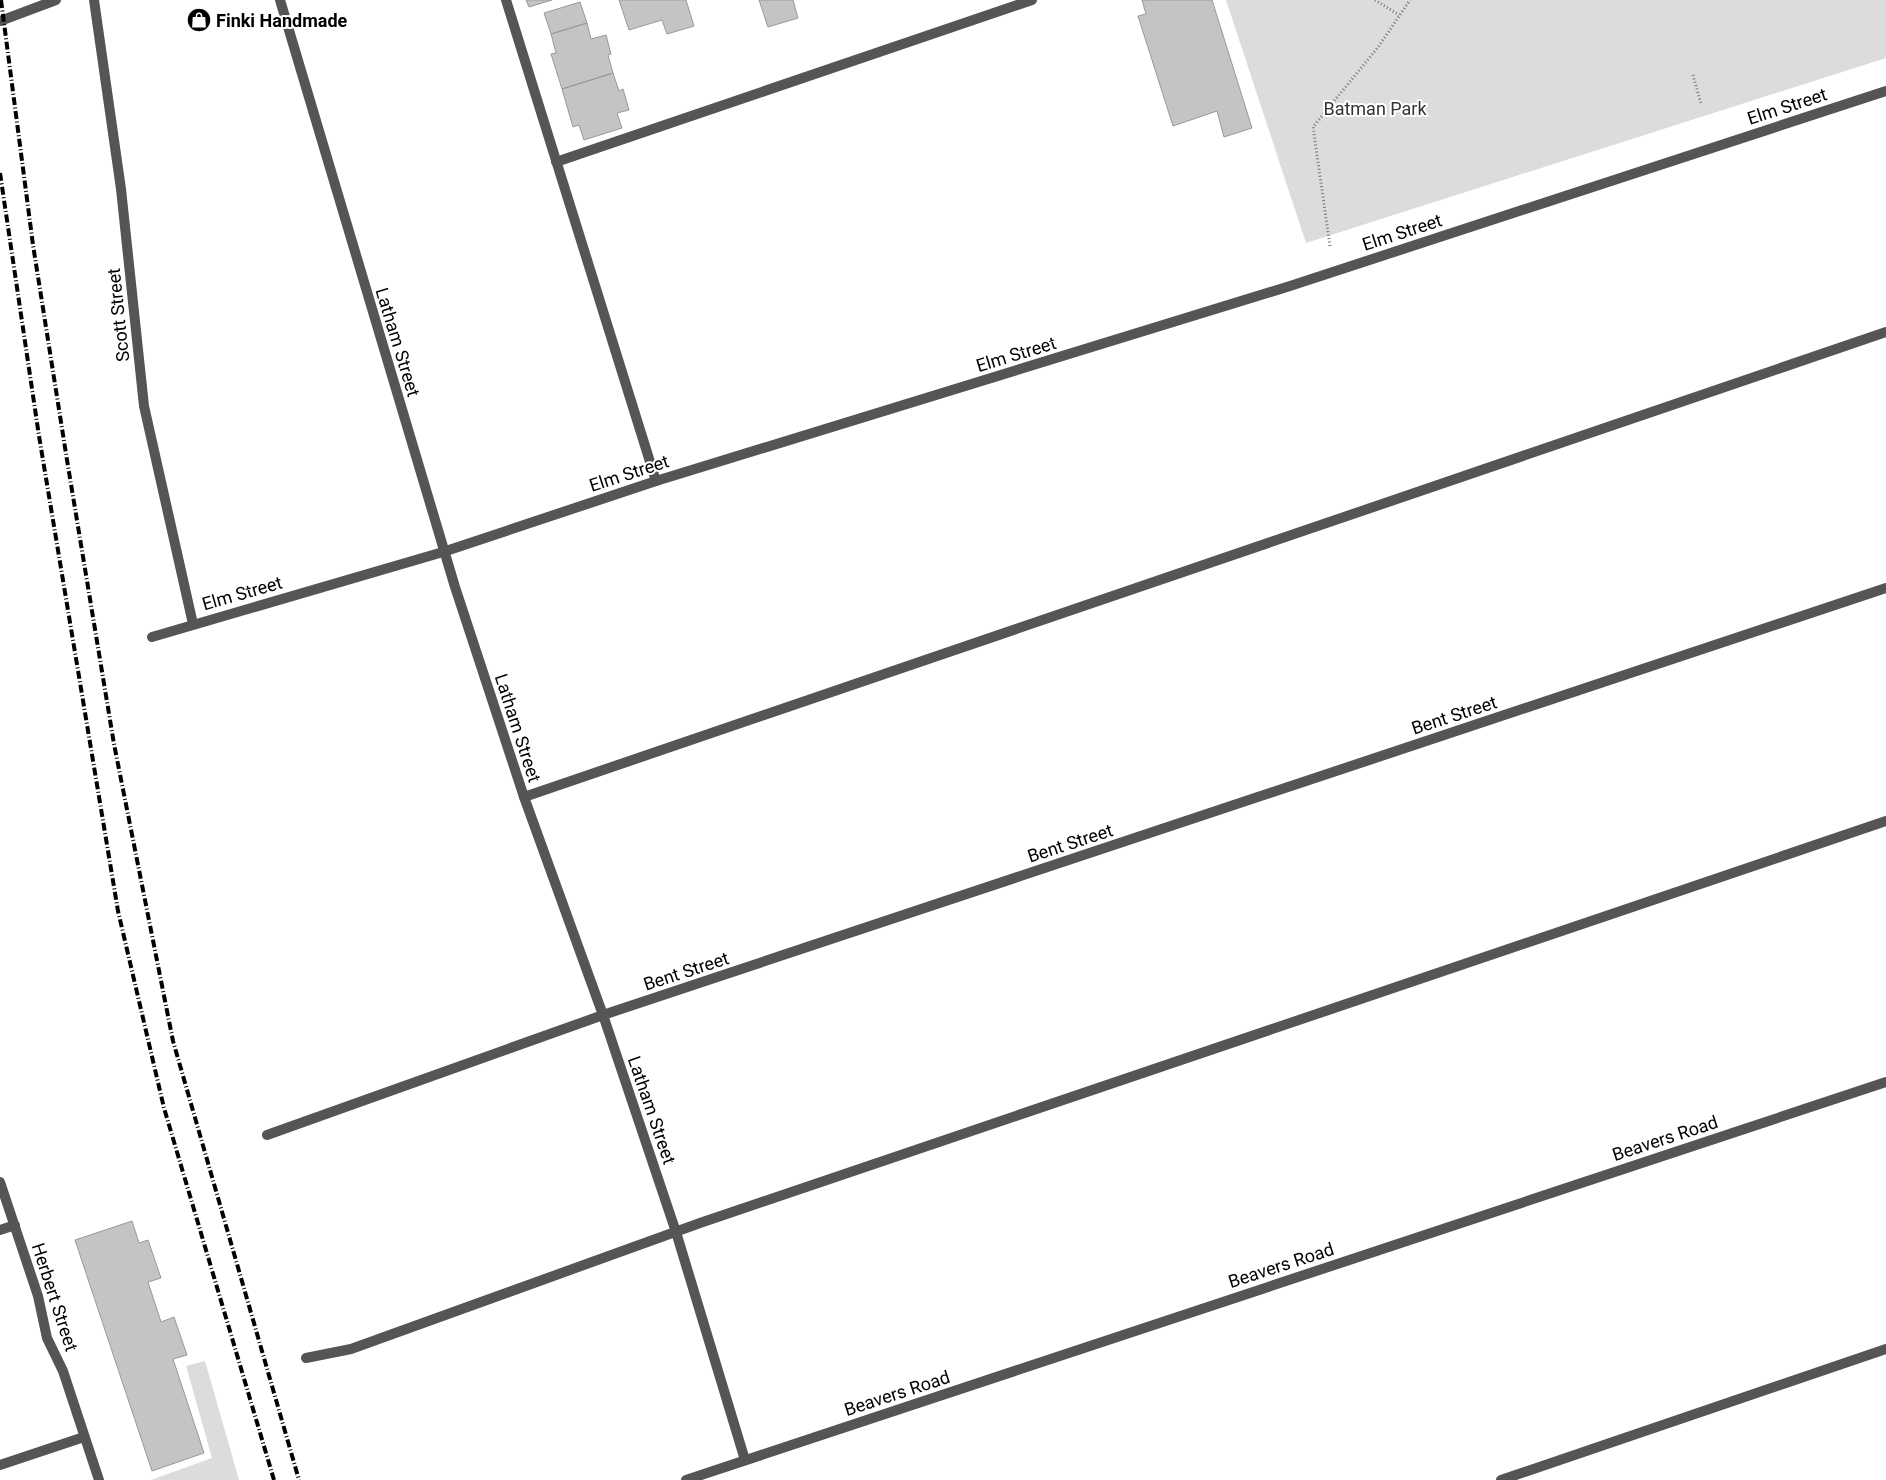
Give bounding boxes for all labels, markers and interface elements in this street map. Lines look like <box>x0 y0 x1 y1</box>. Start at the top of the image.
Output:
shop icon: Finki Handmade <box>186 7 212 33</box>
place label: Finki Handmade <box>216 10 348 31</box>
street label: Elm Street <box>1745 83 1830 129</box>
park label: Batman Park <box>1323 98 1427 119</box>
street label: Elm Street <box>1360 209 1445 255</box>
street label: Scott Street <box>103 267 133 363</box>
street label: Latham Street <box>371 285 425 399</box>
street label: Elm Street <box>974 332 1059 376</box>
street label: Elm Street <box>587 450 672 496</box>
street label: Elm Street <box>200 572 285 614</box>
street label: Latham Street <box>491 671 545 785</box>
street label: Bent Street <box>1409 691 1499 739</box>
street label: Bent Street <box>1025 819 1115 867</box>
street label: Bent Street <box>641 947 731 995</box>
street label: Latham Street <box>624 1053 680 1167</box>
street label: Beavers Road <box>1610 1111 1720 1165</box>
street label: Beavers Road <box>1226 1238 1336 1292</box>
street label: Herbert Street <box>28 1240 82 1354</box>
street label: Beavers Road <box>842 1366 952 1420</box>

